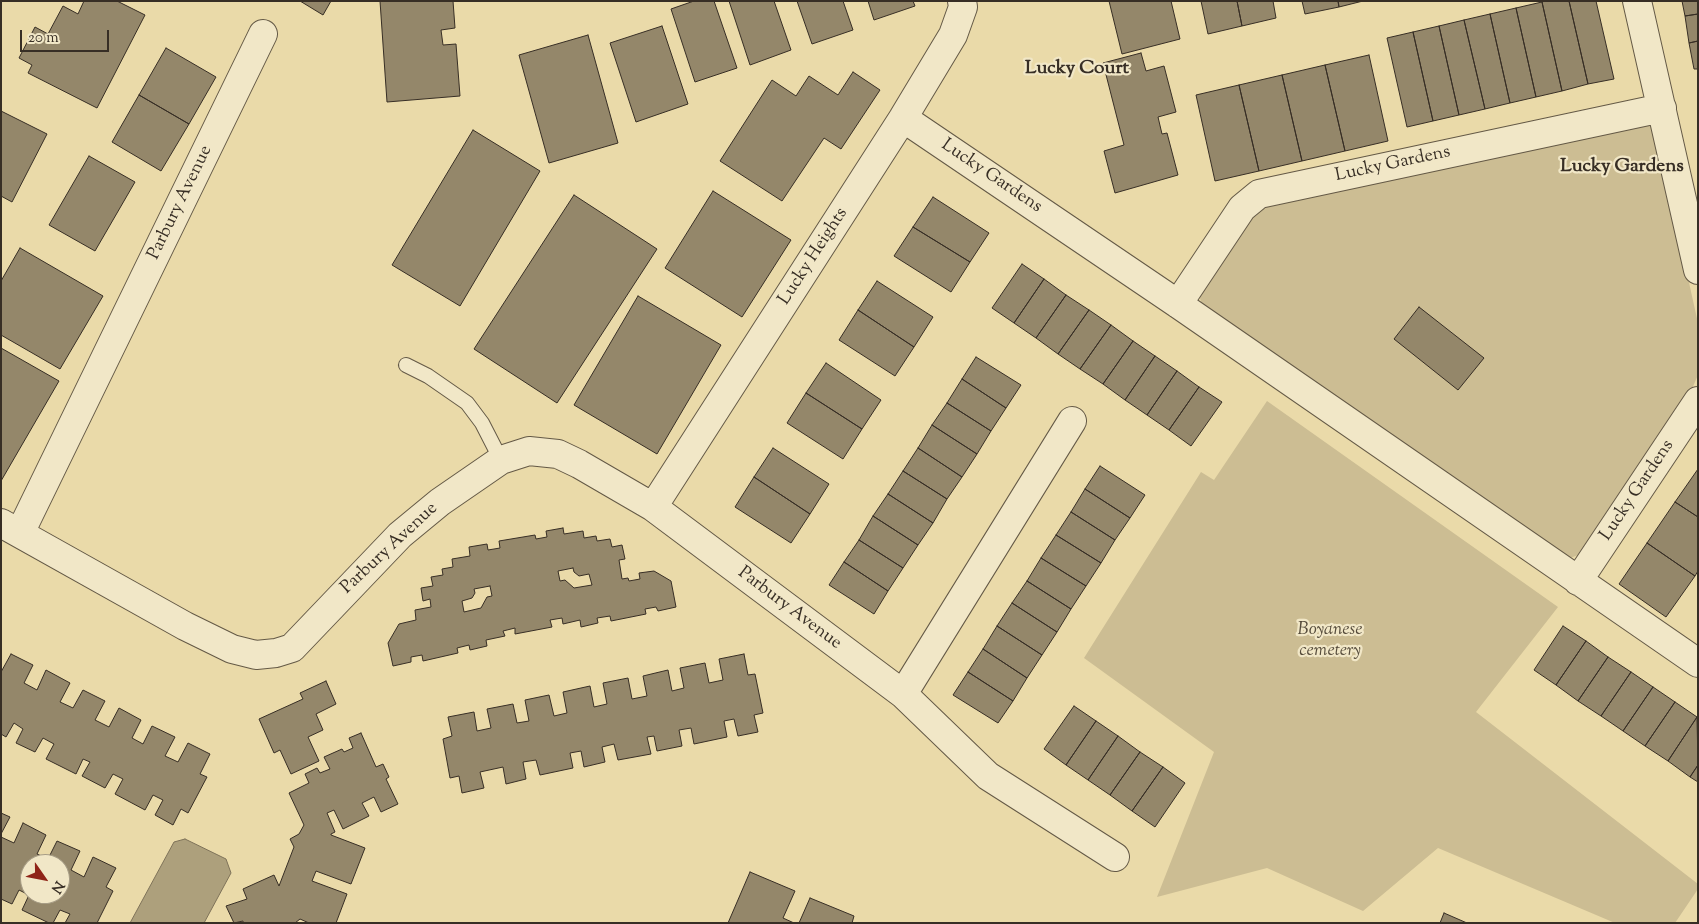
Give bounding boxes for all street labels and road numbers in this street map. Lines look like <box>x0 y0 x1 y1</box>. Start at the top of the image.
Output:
street label: Lucky Gardens <box>936 135 1046 219</box>
street label: Parbury Avenue <box>144 142 218 264</box>
street label: Lucky Gardens <box>1333 142 1453 188</box>
street label: Lucky Heights <box>775 204 853 310</box>
street label: Lucky Gardens <box>1596 436 1680 546</box>
street label: Parbury Avenue <box>337 499 443 599</box>
street label: Parbury Avenue <box>733 563 845 655</box>

